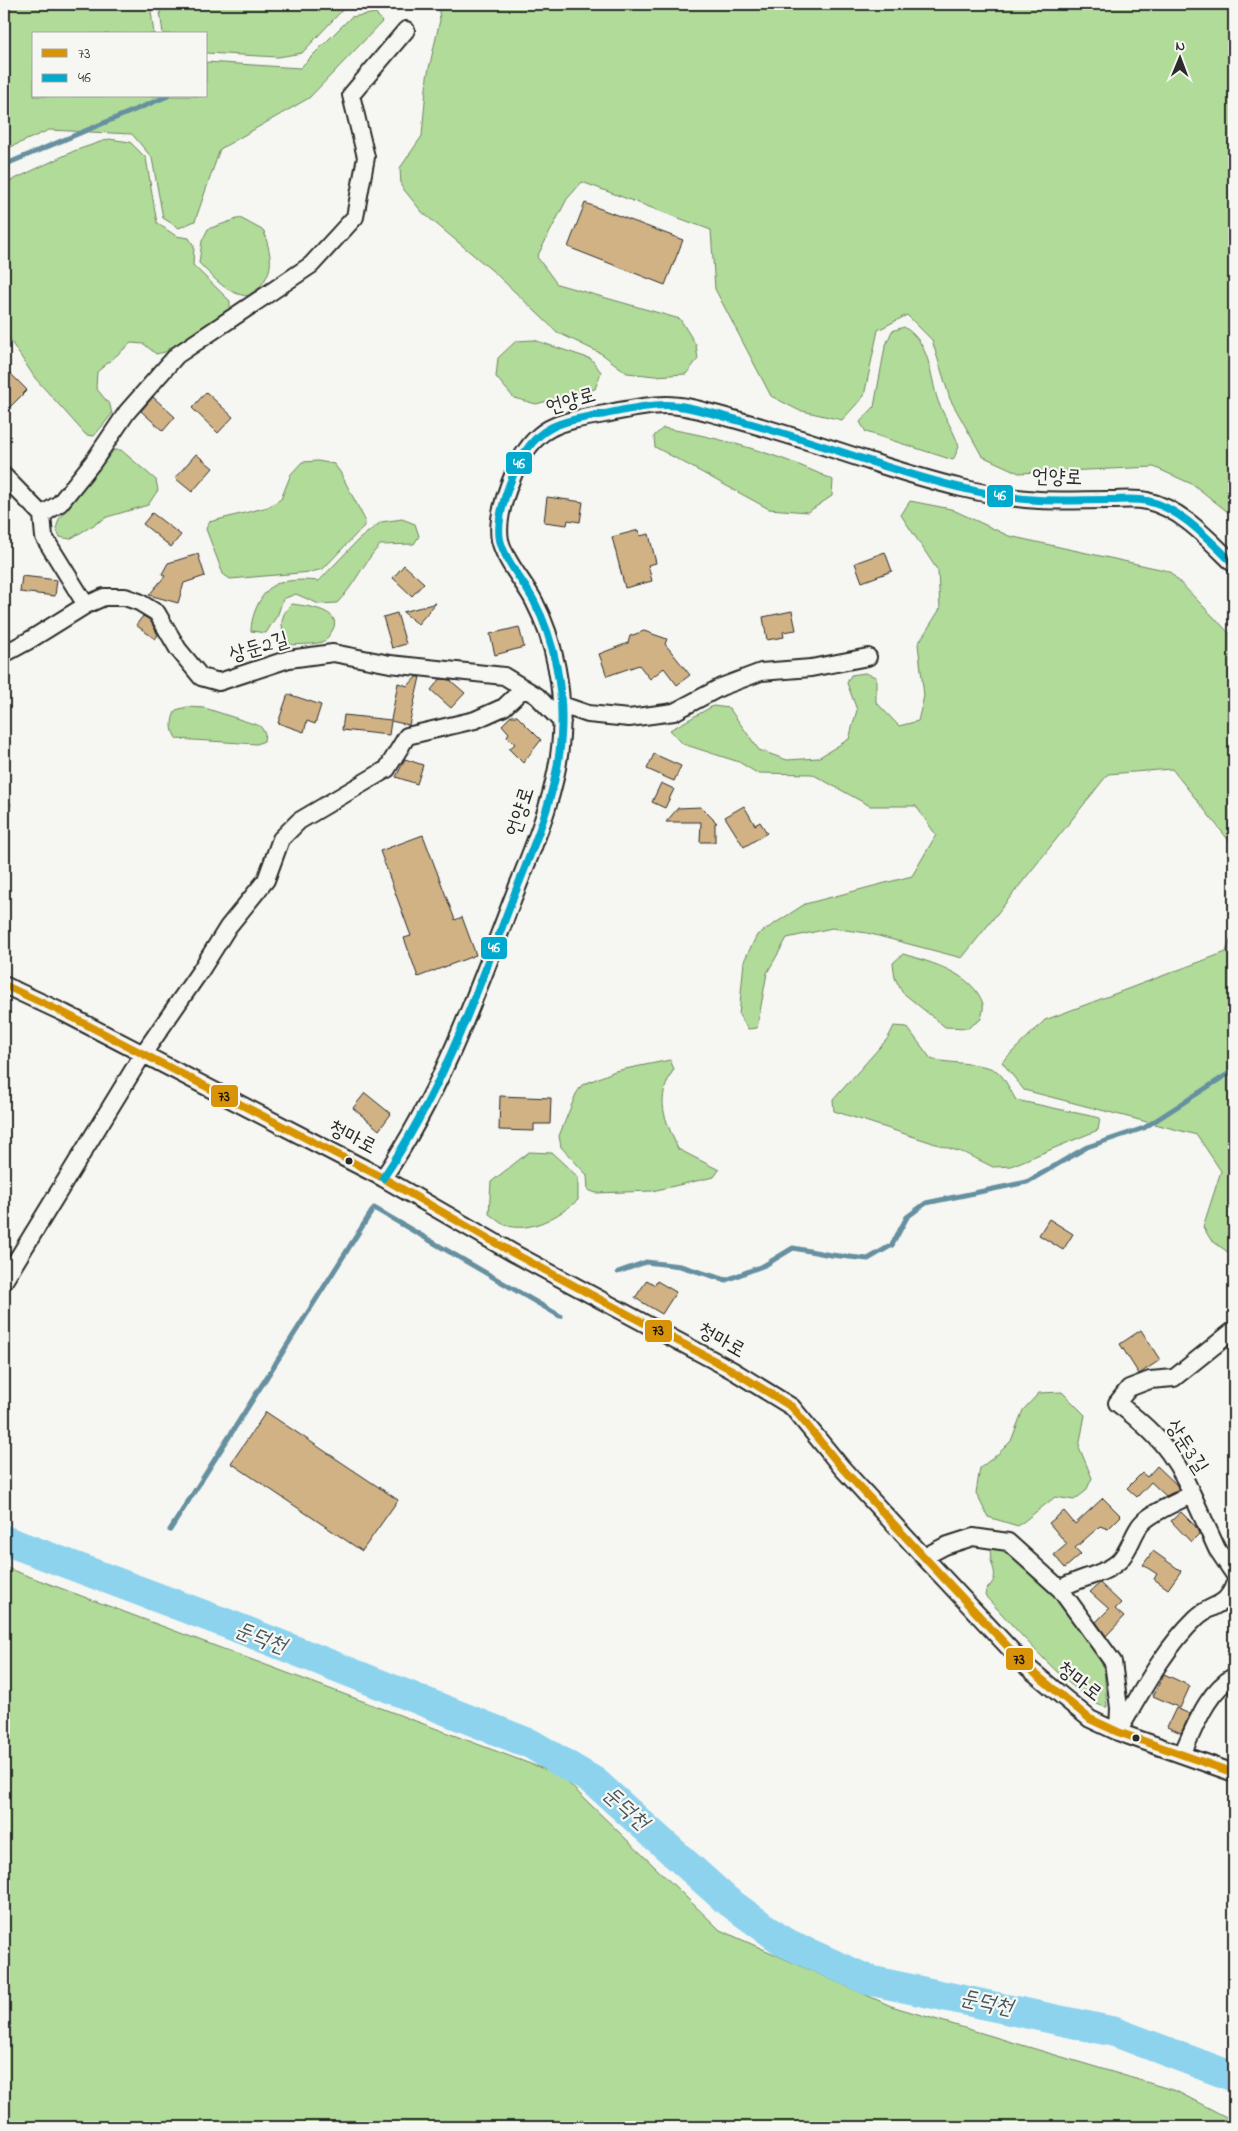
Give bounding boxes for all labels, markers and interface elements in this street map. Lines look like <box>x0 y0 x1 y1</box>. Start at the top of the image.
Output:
legend <box>32 32 208 98</box>
north arrow <box>1156 32 1206 82</box>
text: N <box>1175 36 1185 57</box>
text: 73 <box>78 43 90 65</box>
text: 46 <box>78 67 91 89</box>
street label: 언양로 <box>542 381 600 423</box>
line badge: 46 <box>505 451 533 475</box>
text: 46 <box>512 454 526 475</box>
street label: 언양로 <box>1031 462 1083 494</box>
line badge: 46 <box>986 484 1014 508</box>
text: 46 <box>993 486 1007 507</box>
street label: 상둔2길 <box>225 625 293 671</box>
street label: 언양로 <box>499 783 543 841</box>
line badge: 46 <box>480 936 508 960</box>
text: 46 <box>487 938 501 959</box>
line badge: 73 <box>210 1084 239 1108</box>
text: 73 <box>218 1087 230 1108</box>
street label: 청마로 <box>323 1113 381 1163</box>
unlabelled marker <box>344 1156 354 1166</box>
street label: 청마로 <box>692 1316 750 1366</box>
line badge: 73 <box>644 1319 673 1343</box>
text: 73 <box>652 1321 664 1342</box>
street label: 상둔3길 <box>1157 1414 1215 1480</box>
water label: 둔덕천 <box>229 1615 293 1664</box>
line badge: 73 <box>1005 1647 1034 1671</box>
text: 73 <box>1013 1650 1025 1671</box>
street label: 청마로 <box>1050 1655 1108 1709</box>
unlabelled marker <box>1131 1733 1141 1743</box>
water label: 둔덕천 <box>595 1779 657 1840</box>
water label: 둔덕천 <box>957 1983 1018 2026</box>

